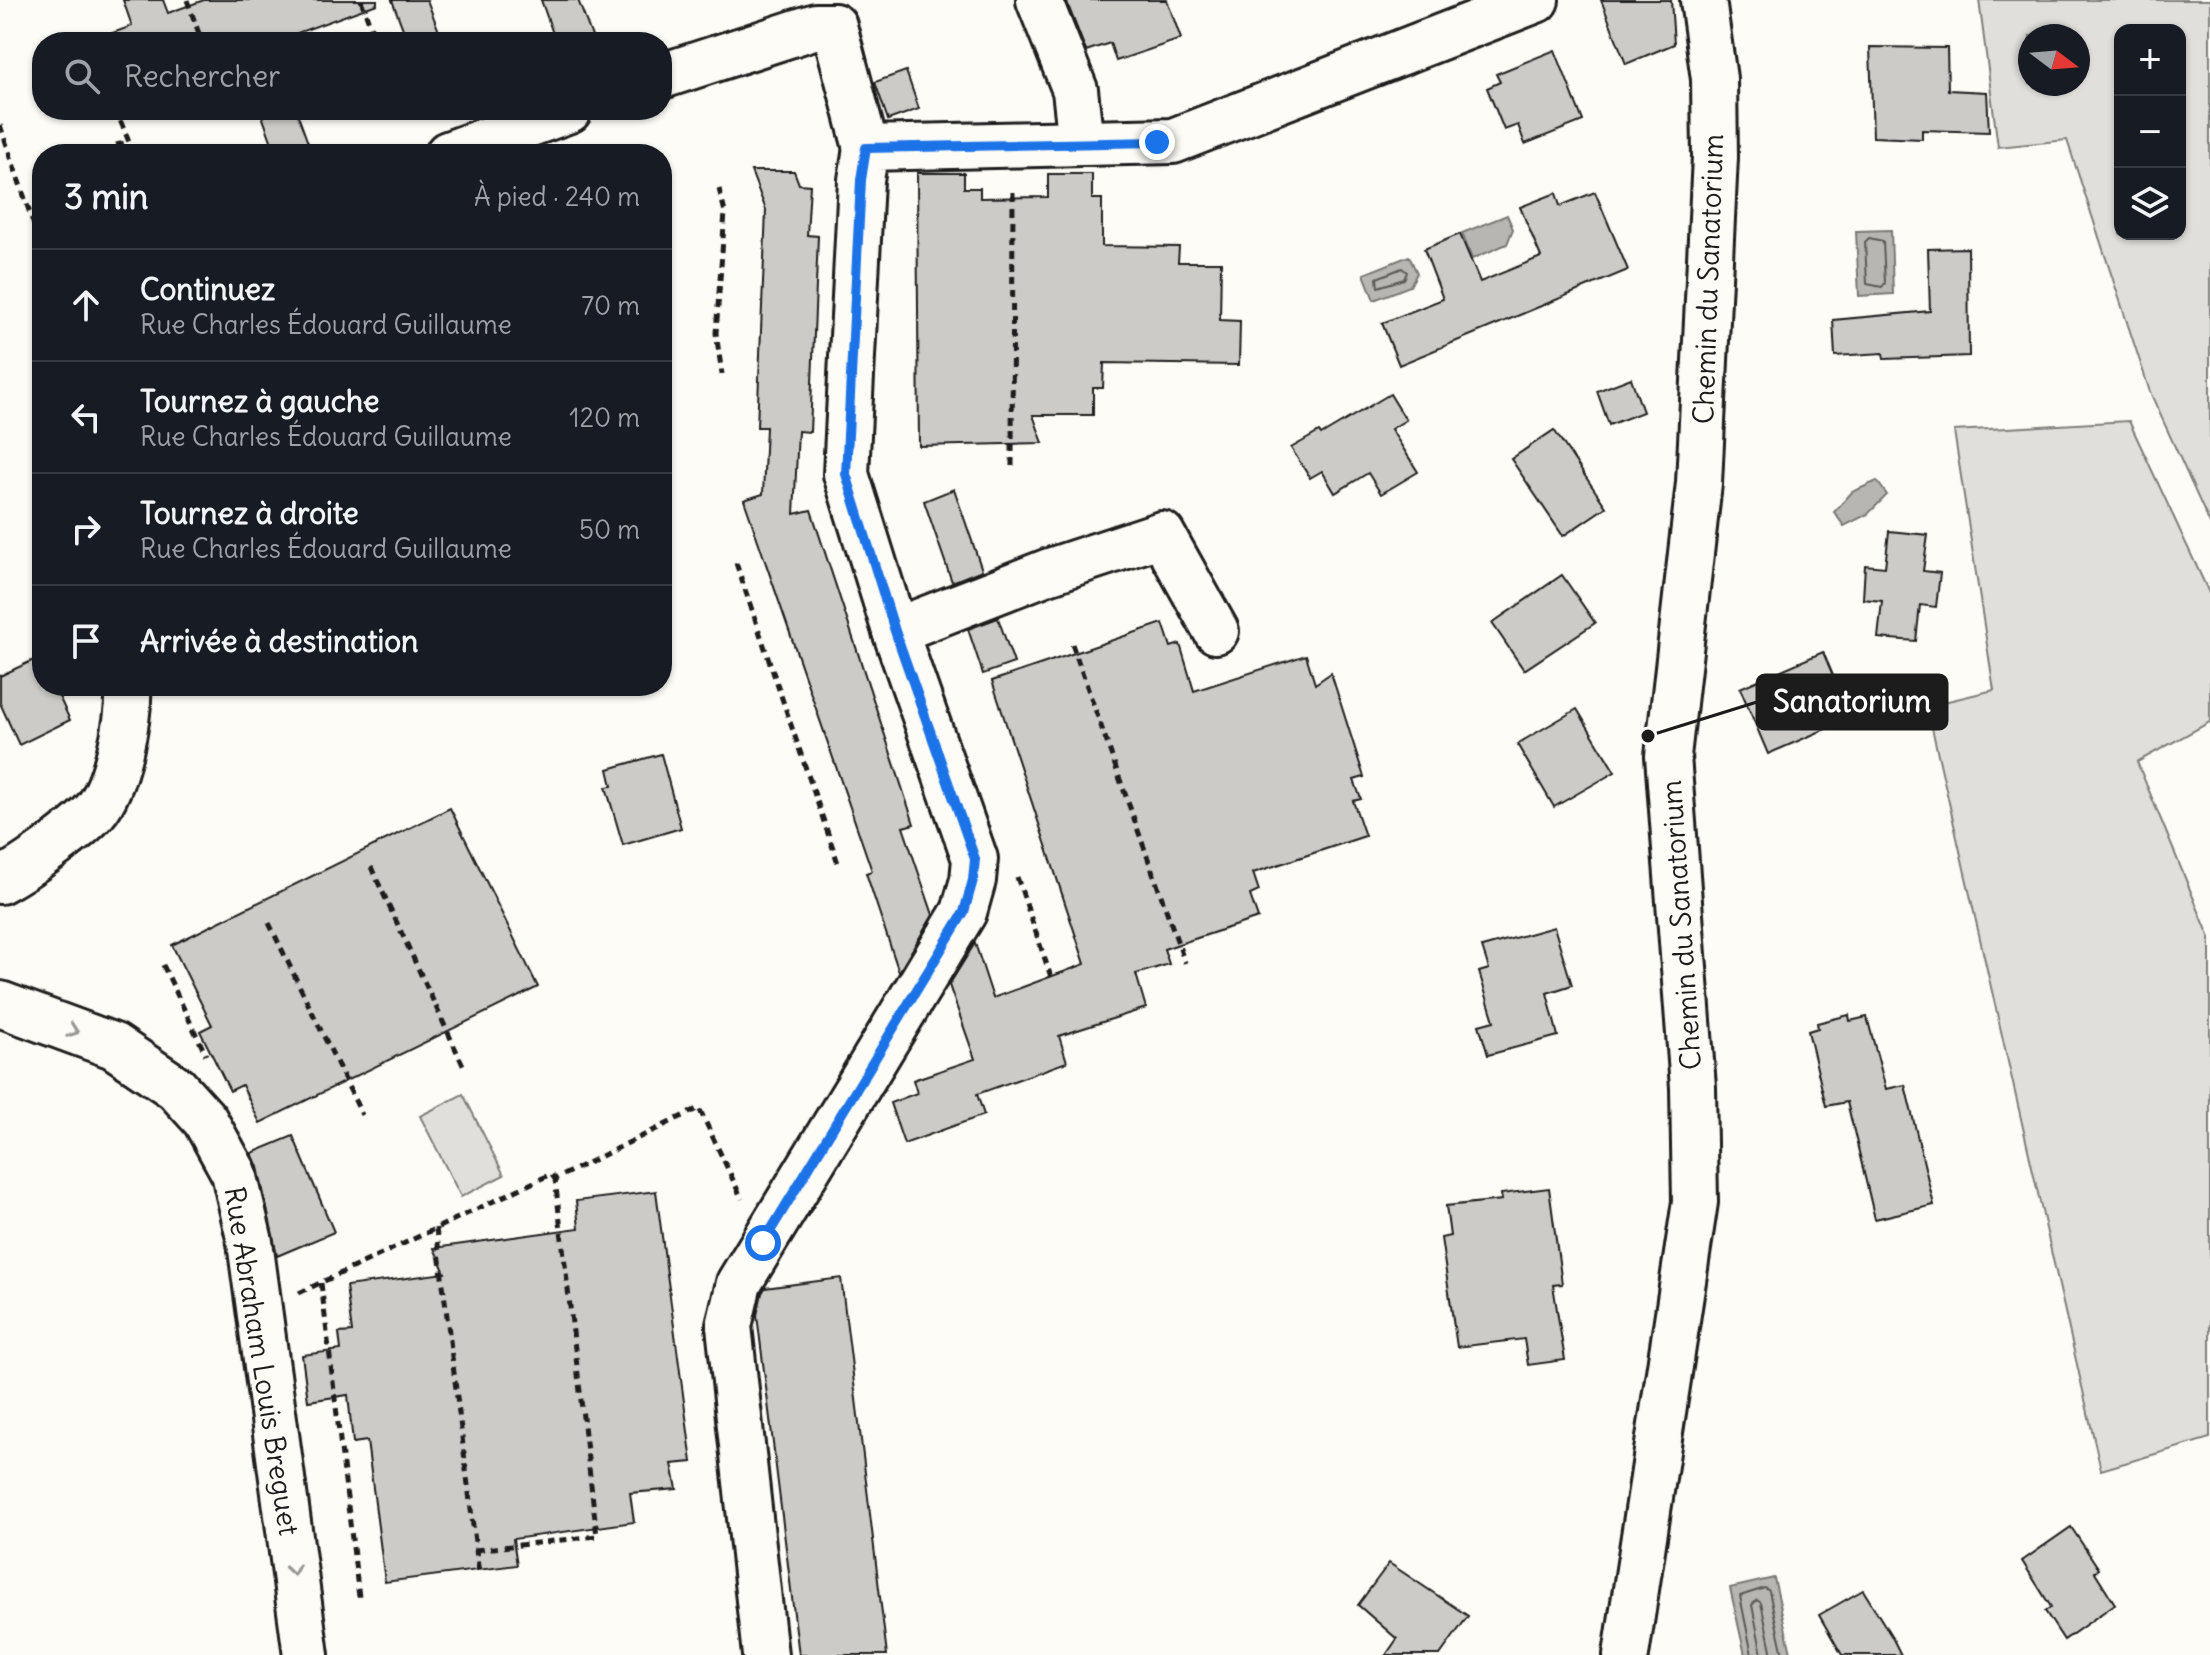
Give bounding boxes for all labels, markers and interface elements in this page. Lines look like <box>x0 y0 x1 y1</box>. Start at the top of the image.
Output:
north arrow <box>2018 24 2090 96</box>
map controls <box>2114 24 2186 240</box>
button: + <box>2114 24 2186 96</box>
search box <box>32 32 672 120</box>
icon: search <box>60 54 104 98</box>
text: Rechercher <box>124 57 280 95</box>
button: − <box>2114 96 2186 168</box>
route end <box>1139 124 1175 160</box>
street label: Chemin du Sanatorium <box>1685 133 1731 425</box>
button: layers <box>2114 168 2186 240</box>
text: 3 min <box>64 175 149 218</box>
text: À pied · 240 m <box>474 180 640 213</box>
text: Continuez <box>140 270 275 308</box>
icon: ahead <box>64 283 108 327</box>
text: 70 m <box>581 289 640 322</box>
text: Rue Charles Édouard Guillaume <box>140 308 512 341</box>
text: Tournez à gauche <box>140 382 380 420</box>
icon: left <box>64 395 108 439</box>
text: 120 m <box>569 401 640 434</box>
text: Rue Charles Édouard Guillaume <box>140 420 512 453</box>
text: Tournez à droite <box>140 494 359 532</box>
icon: right <box>64 507 108 551</box>
text: 50 m <box>579 513 640 546</box>
text: Rue Charles Édouard Guillaume <box>140 532 512 565</box>
icon: arrive <box>64 619 108 663</box>
text: Arrivée à destination <box>140 622 418 660</box>
callout: Sanatorium <box>1757 675 1947 729</box>
text: Sanatorium <box>1773 682 1931 720</box>
street label: Chemin du Sanatorium <box>1653 779 1709 1071</box>
one-way arrow <box>65 1021 79 1038</box>
street label: Rue Abraham Louis Breguet <box>217 1184 307 1538</box>
route start <box>745 1225 781 1261</box>
one-way arrow <box>284 1563 301 1577</box>

